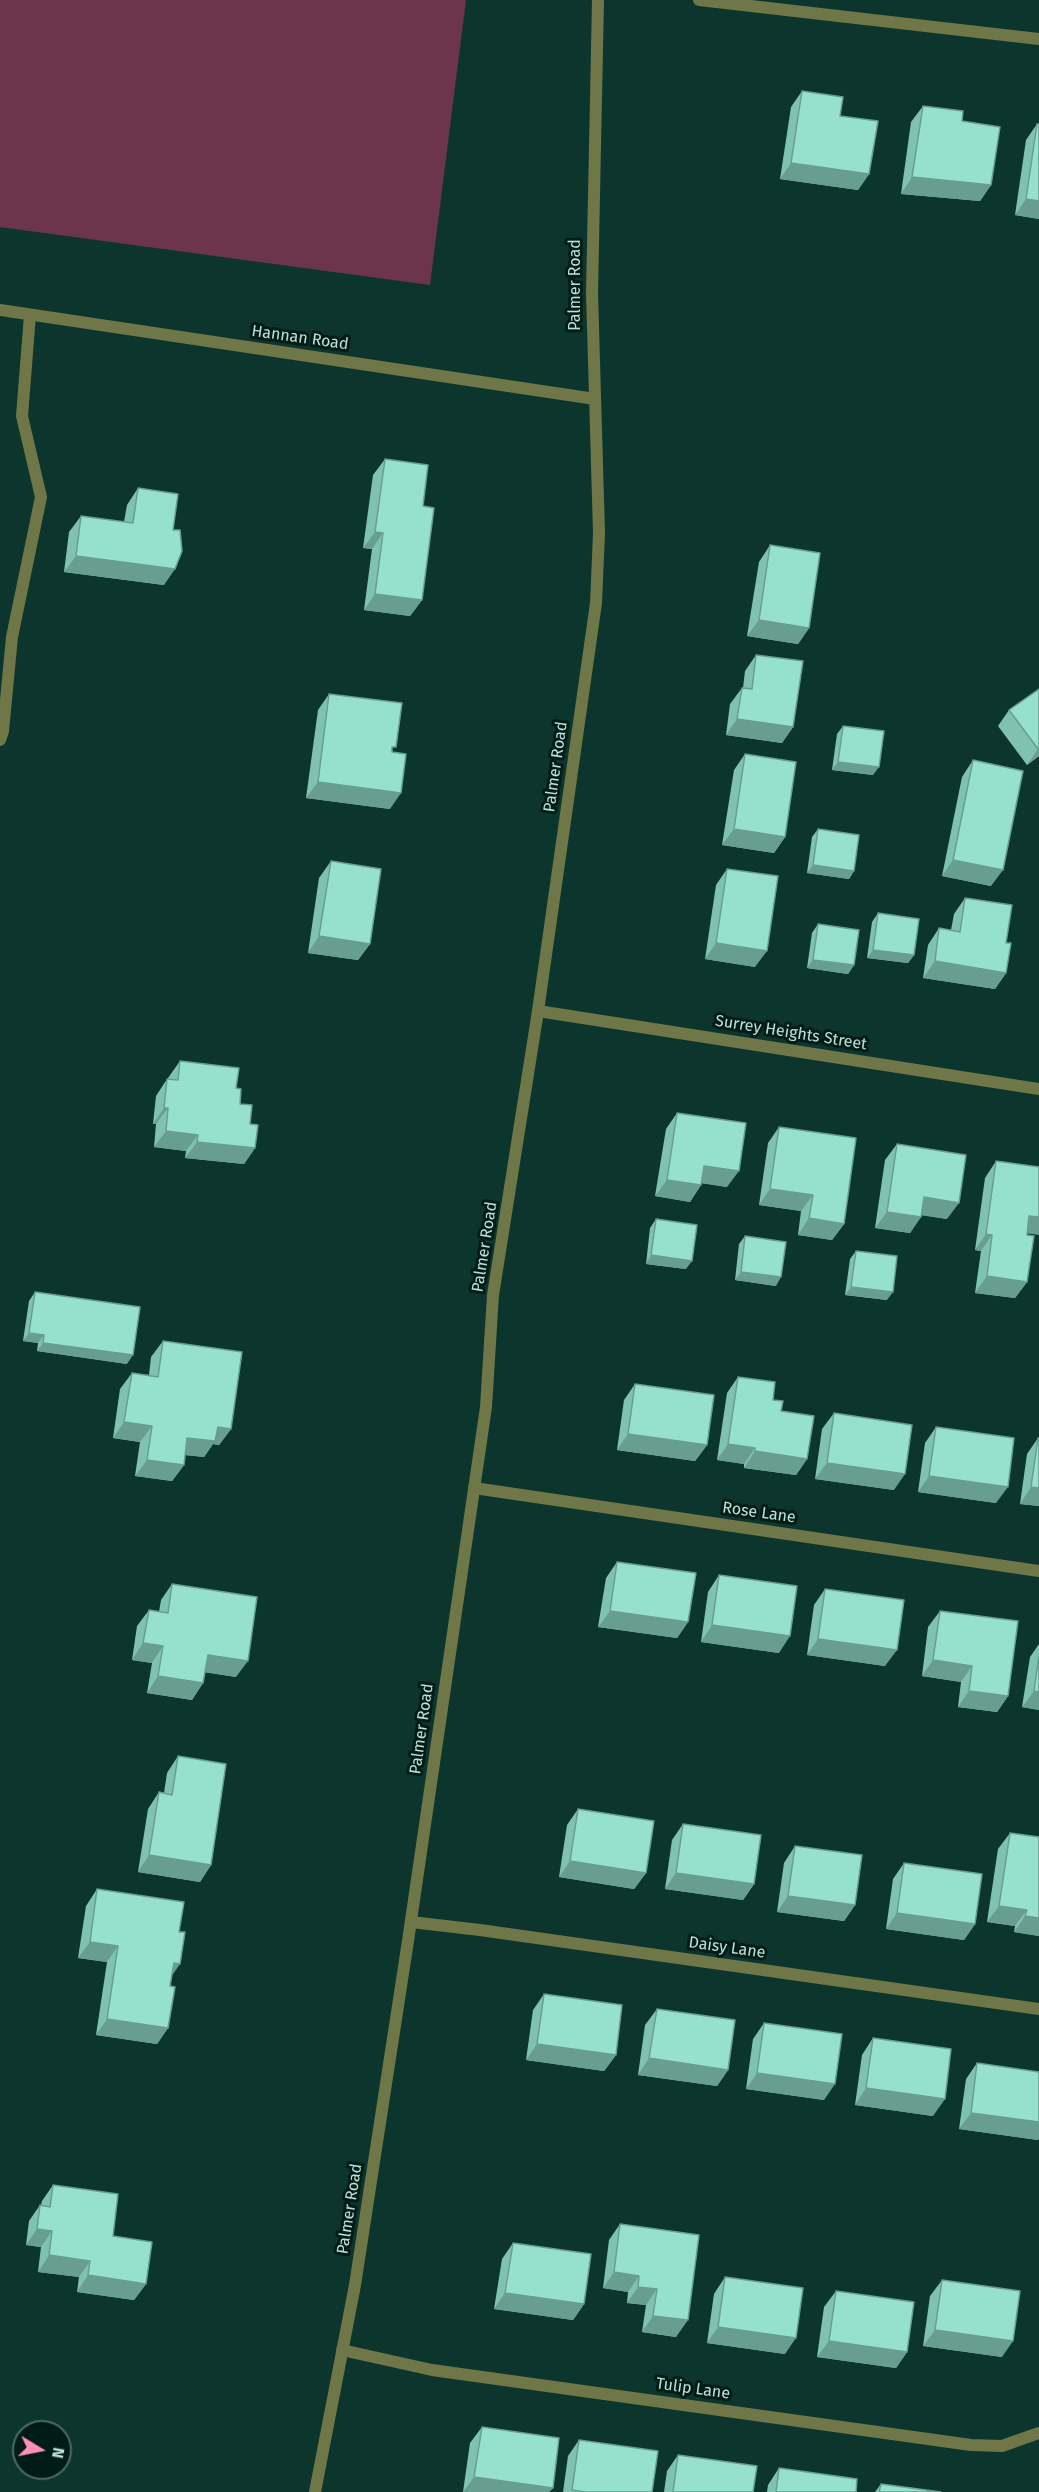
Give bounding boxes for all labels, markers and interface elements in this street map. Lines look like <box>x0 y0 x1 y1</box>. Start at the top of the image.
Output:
street label: Palmer Road <box>566 239 586 331</box>
street label: Hannan Road <box>250 322 350 354</box>
street label: Palmer Road <box>540 720 572 814</box>
street label: Surrey Heights Street <box>714 1012 868 1054</box>
street label: Palmer Road <box>468 1200 502 1294</box>
street label: Rose Lane <box>721 1498 797 1528</box>
street label: Palmer Road <box>406 1682 438 1776</box>
street label: Daisy Lane <box>687 1933 767 1963</box>
street label: Palmer Road <box>333 2162 367 2256</box>
street label: Tulip Lane <box>655 2374 731 2404</box>
north arrow <box>12 2420 72 2480</box>
text: N <box>48 2446 69 2460</box>

